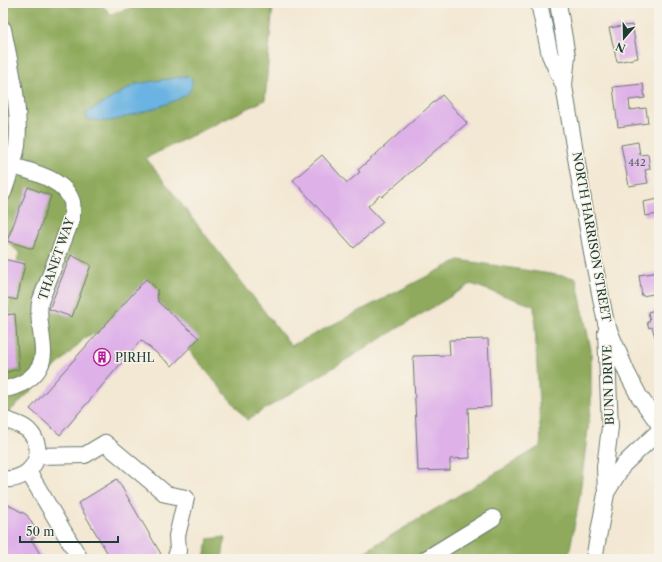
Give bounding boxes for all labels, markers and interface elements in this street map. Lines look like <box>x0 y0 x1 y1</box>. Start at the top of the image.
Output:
north arrow <box>604 18 644 58</box>
text: N <box>613 39 627 56</box>
street label: NORTH HARRISON STREET <box>570 151 614 323</box>
house number: 442 <box>628 156 646 169</box>
street label: THANET WAY <box>35 215 77 302</box>
street label: BUNN DRIVE <box>599 345 617 425</box>
building icon: PIRHL <box>92 347 112 367</box>
place label: PIRHL <box>115 350 154 365</box>
scale bar <box>20 518 118 544</box>
text: 50 m <box>26 524 55 539</box>

